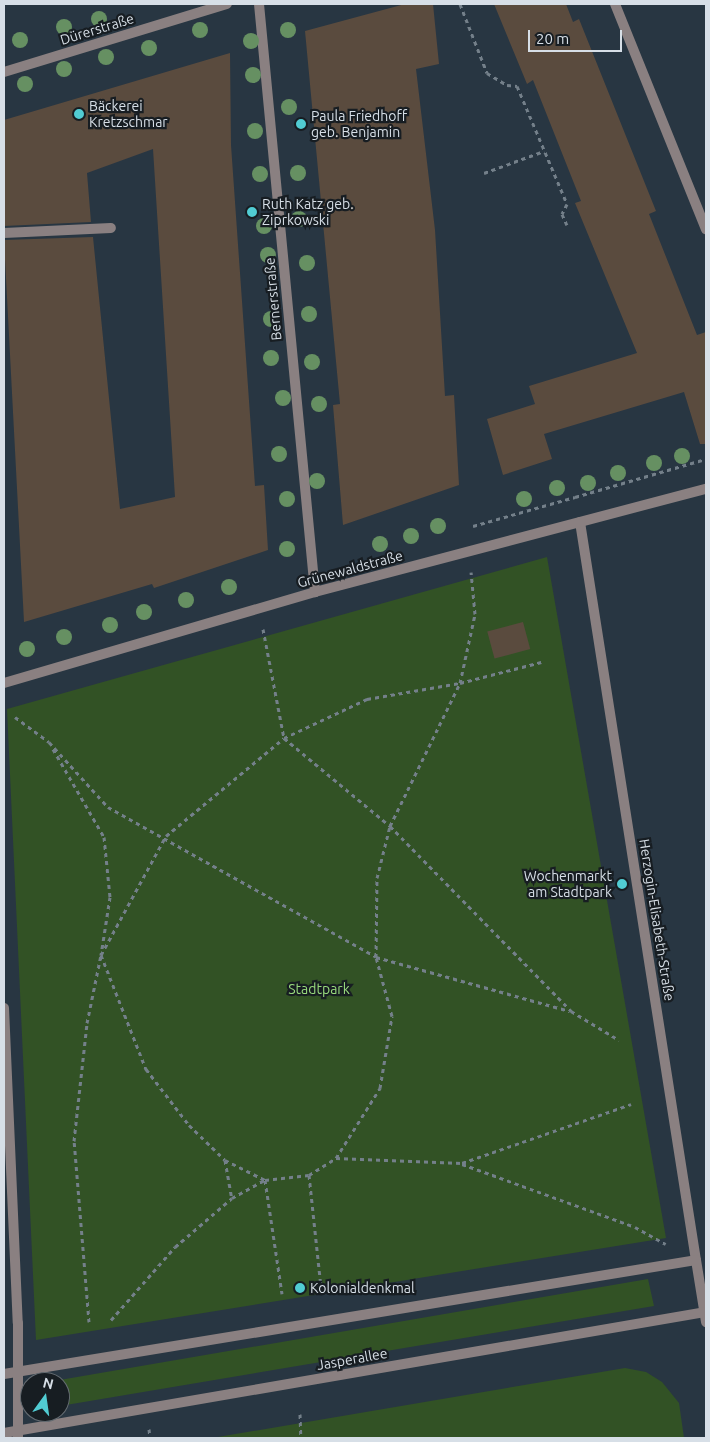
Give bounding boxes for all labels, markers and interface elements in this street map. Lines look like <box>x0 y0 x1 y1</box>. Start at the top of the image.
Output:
street label: Dürerstraße <box>58 10 136 48</box>
scale bar <box>530 20 624 52</box>
text: 20 m <box>536 30 569 47</box>
place label: Bäckerei Kretzschmar <box>89 98 168 130</box>
marker: Bäckerei Kretzschmar <box>73 108 85 120</box>
place label: Paula Friedhoff geb. Benjamin <box>311 108 407 140</box>
marker: Paula Friedhoff geb. Benjamin <box>295 118 307 130</box>
place label: Ruth Katz geb. Ziprkowski <box>262 196 354 228</box>
marker: Ruth Katz geb. Ziprkowski <box>246 206 258 218</box>
street label: Bernerstraße <box>261 257 285 341</box>
street label: Grünewaldstraße <box>295 547 405 591</box>
street label: Herzogin-Elisabeth-Straße <box>636 838 678 1002</box>
place label: Wochenmarkt am Stadtpark <box>524 868 612 900</box>
marker: Wochenmarkt am Stadtpark <box>616 878 628 890</box>
park label: Stadtpark <box>288 981 350 997</box>
place label: Kolonialdenkmal <box>310 1280 415 1296</box>
marker: Kolonialdenkmal <box>294 1282 306 1294</box>
street label: Jasperallee <box>315 1345 389 1373</box>
north arrow <box>20 1372 70 1422</box>
text: N <box>41 1374 55 1392</box>

